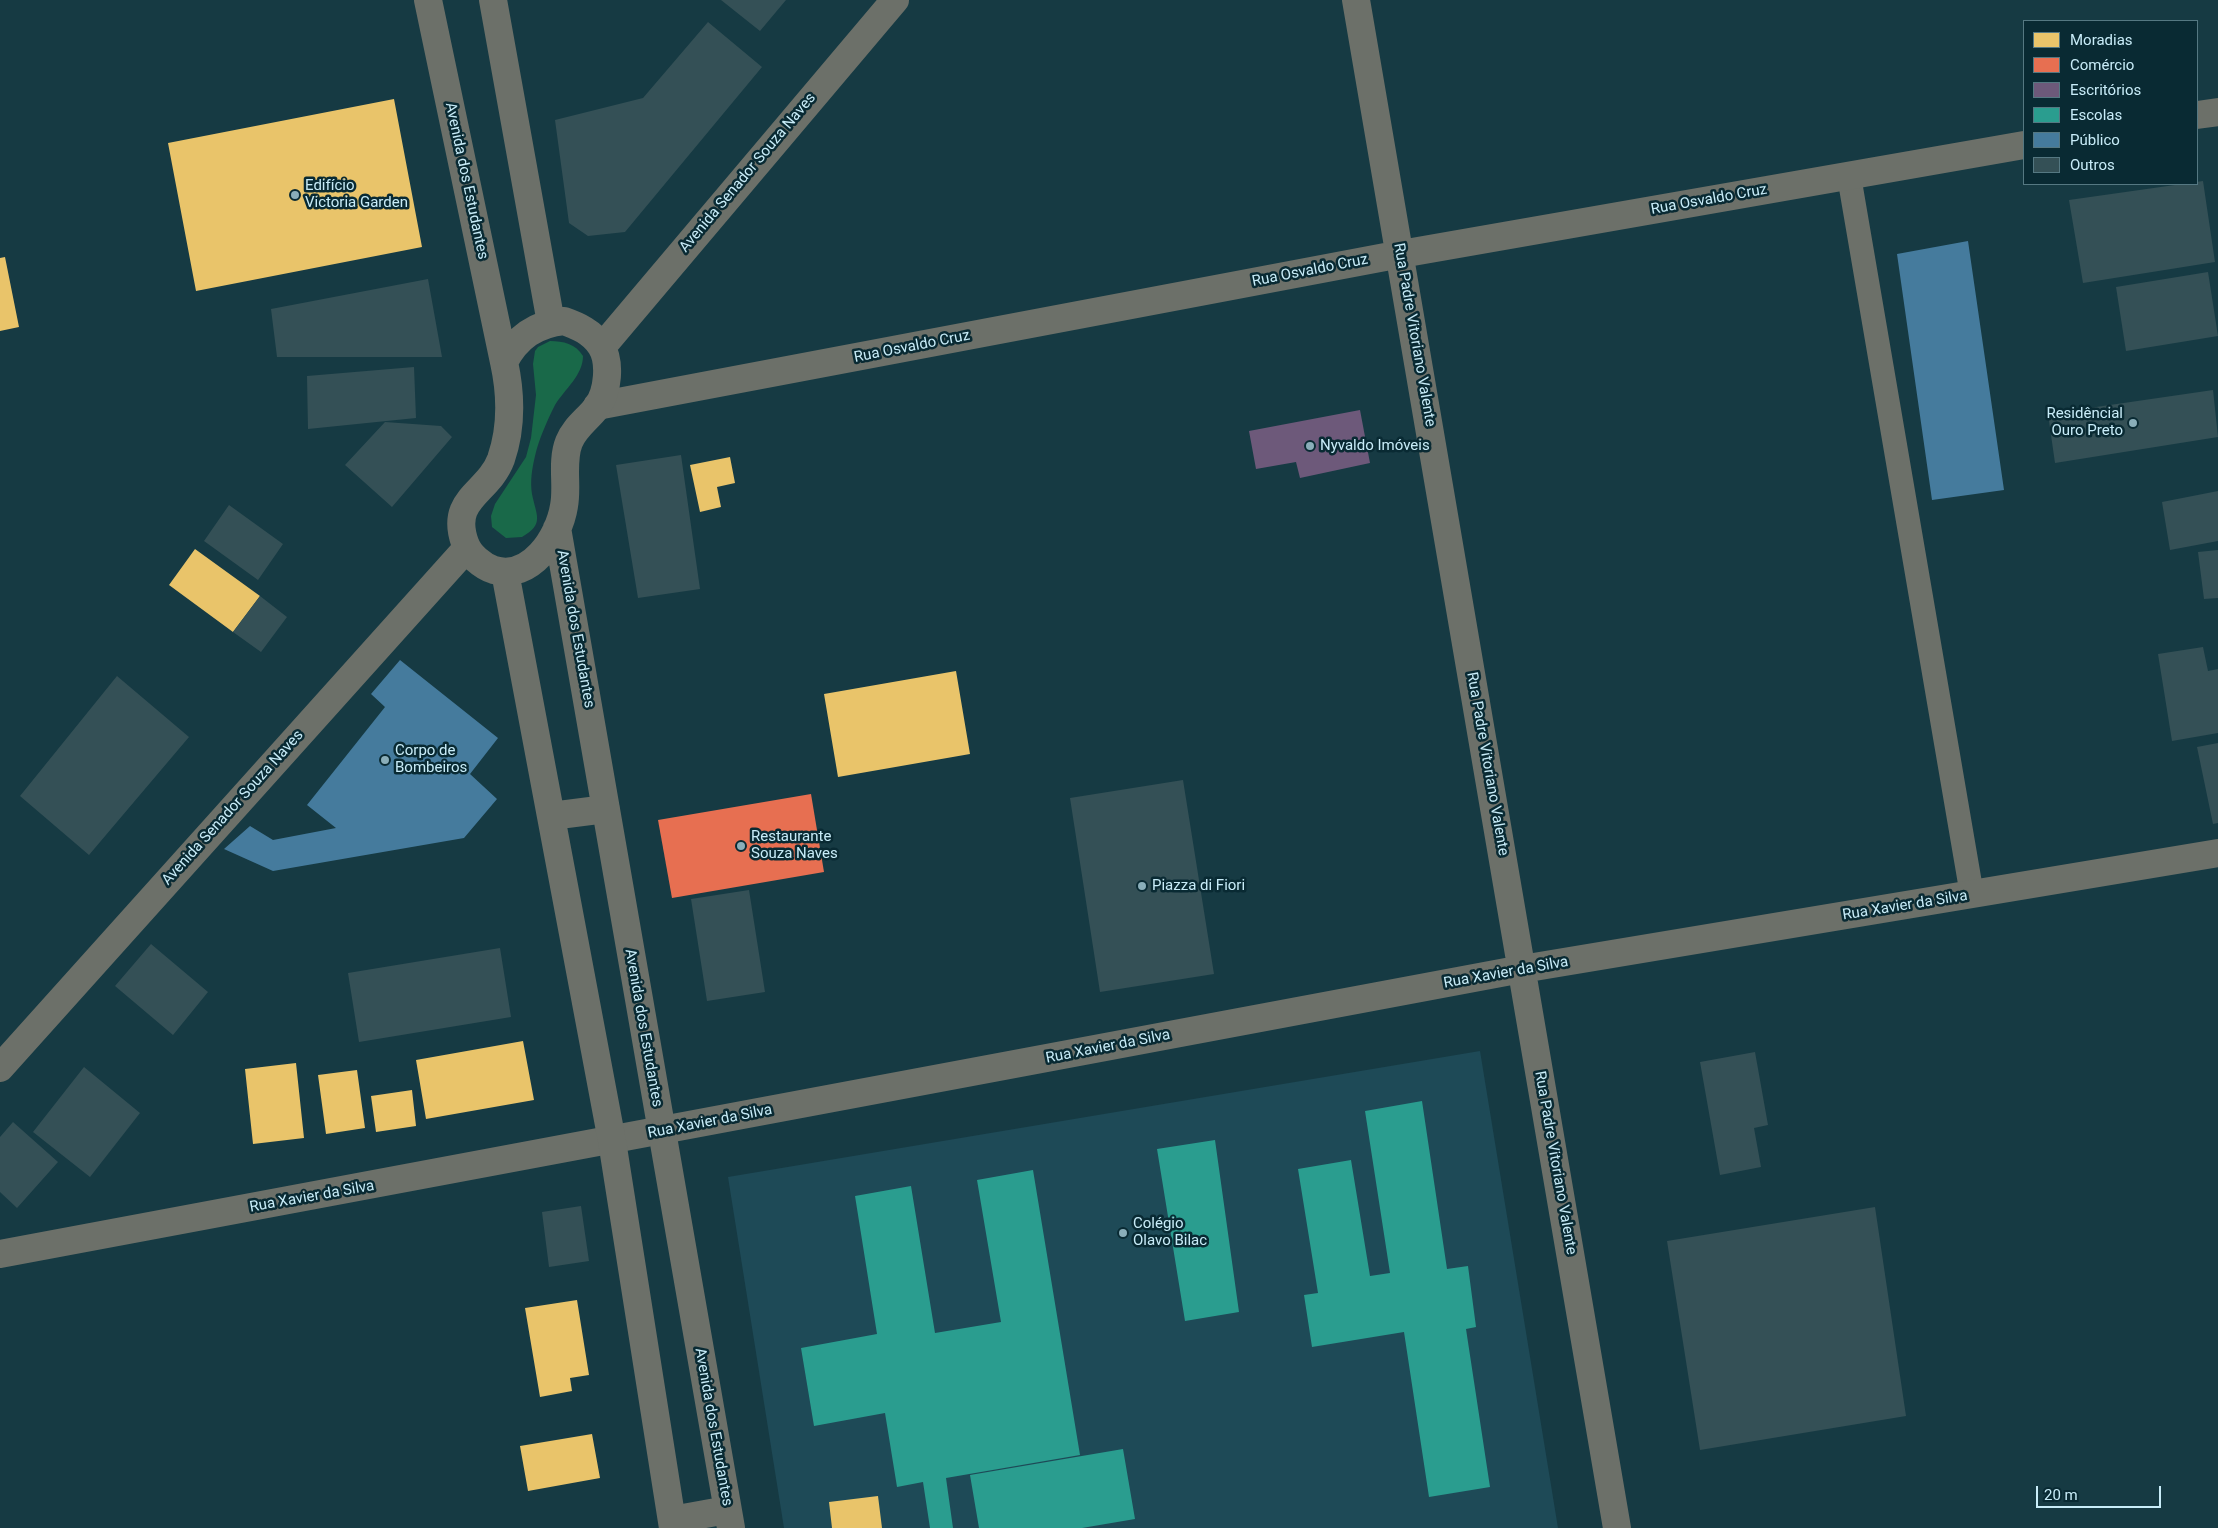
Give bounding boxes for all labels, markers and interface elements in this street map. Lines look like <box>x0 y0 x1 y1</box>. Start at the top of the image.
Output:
legend <box>2023 20 2198 185</box>
text: Moradias <box>2070 31 2133 49</box>
text: Comércio <box>2070 56 2134 74</box>
text: Escritórios <box>2070 81 2141 99</box>
street label: Avenida Senador Souza Naves <box>676 90 820 256</box>
street label: Avenida dos Estudantes <box>441 101 491 261</box>
text: Escolas <box>2070 106 2122 124</box>
text: Público <box>2070 131 2120 149</box>
text: Outros <box>2070 156 2115 174</box>
place label: Edifício Victoria Garden <box>305 177 408 212</box>
street label: Rua Osvaldo Cruz <box>1649 181 1769 219</box>
marker: Edifício Victoria Garden <box>289 189 301 201</box>
street label: Rua Padre Vitoriano Valente <box>1389 242 1439 428</box>
street label: Rua Osvaldo Cruz <box>1251 251 1369 291</box>
street label: Rua Osvaldo Cruz <box>853 327 971 367</box>
place label: Residêncial Ouro Preto <box>2046 405 2123 440</box>
marker: Residêncial Ouro Preto <box>2127 417 2139 429</box>
place label: Nyvaldo Imóveis <box>1320 437 1430 455</box>
marker: Nyvaldo Imóveis <box>1304 440 1316 452</box>
street label: Avenida dos Estudantes <box>552 549 598 709</box>
street label: Rua Padre Vitoriano Valente <box>1462 671 1512 857</box>
street label: Avenida Senador Souza Naves <box>159 727 307 889</box>
place label: Corpo de Bombeiros <box>395 742 467 777</box>
marker: Corpo de Bombeiros <box>379 754 391 766</box>
place label: Restaurante Souza Naves <box>751 828 838 863</box>
marker: Restaurante Souza Naves <box>735 840 747 852</box>
place label: Piazza di Fiori <box>1152 877 1245 895</box>
marker: Piazza di Fiori <box>1136 880 1148 892</box>
street label: Rua Xavier da Silva <box>1841 887 1969 925</box>
street label: Avenida dos Estudantes <box>620 948 666 1108</box>
street label: Rua Xavier da Silva <box>1442 953 1570 993</box>
street label: Rua Xavier da Silva <box>1044 1026 1172 1068</box>
street label: Rua Padre Vitoriano Valente <box>1530 1070 1580 1256</box>
street label: Rua Xavier da Silva <box>646 1101 774 1143</box>
street label: Rua Xavier da Silva <box>248 1177 376 1217</box>
place label: Colégio Olavo Bilac <box>1133 1215 1207 1250</box>
marker: Colégio Olavo Bilac <box>1117 1227 1129 1239</box>
street label: Avenida dos Estudantes <box>690 1347 736 1507</box>
scale bar <box>2038 1476 2163 1508</box>
text: 20 m <box>2044 1486 2078 1504</box>

